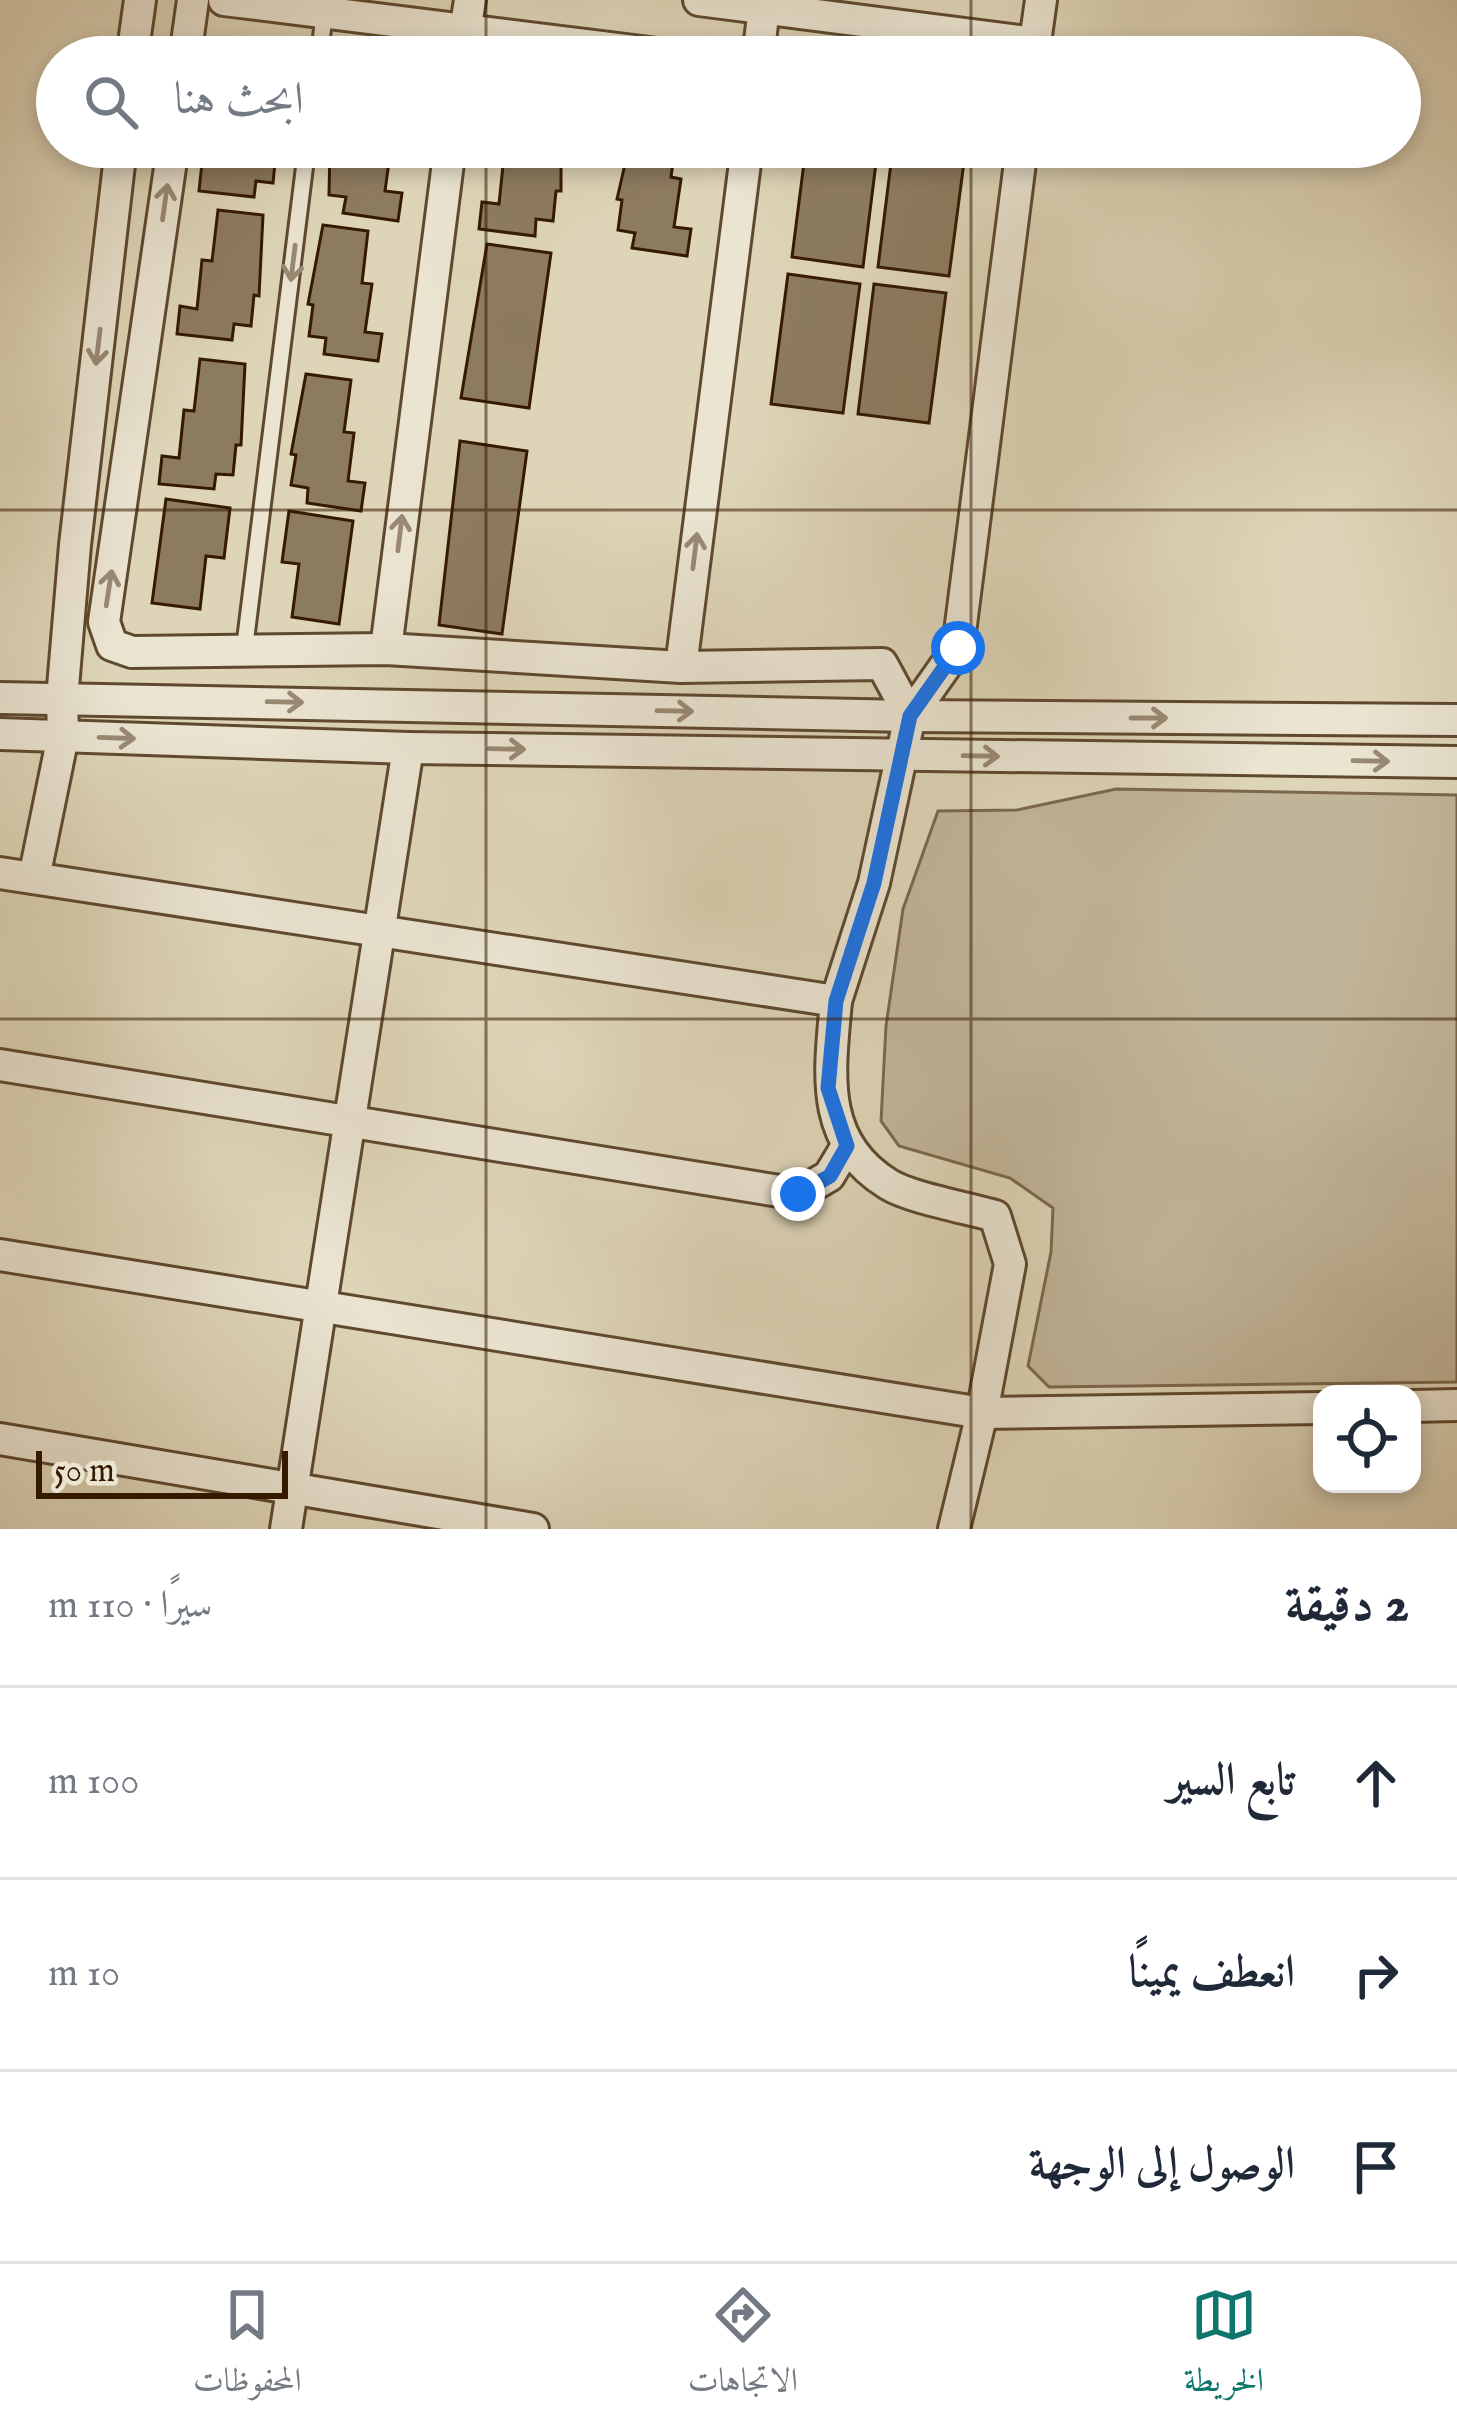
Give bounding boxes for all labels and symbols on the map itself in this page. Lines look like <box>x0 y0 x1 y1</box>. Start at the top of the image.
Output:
one-way arrow <box>154 183 177 222</box>
one-way arrow <box>281 243 303 282</box>
one-way arrow <box>86 327 108 366</box>
one-way arrow <box>390 514 412 553</box>
one-way arrow <box>685 532 707 571</box>
one-way arrow <box>98 569 121 608</box>
route start <box>931 621 985 675</box>
one-way arrow <box>265 690 304 713</box>
one-way arrow <box>655 699 694 722</box>
one-way arrow <box>1129 707 1168 729</box>
one-way arrow <box>97 726 136 749</box>
one-way arrow <box>487 738 526 761</box>
one-way arrow <box>961 745 1000 767</box>
one-way arrow <box>1351 749 1390 772</box>
route end <box>771 1167 825 1221</box>
scale bar <box>36 1445 288 1498</box>

